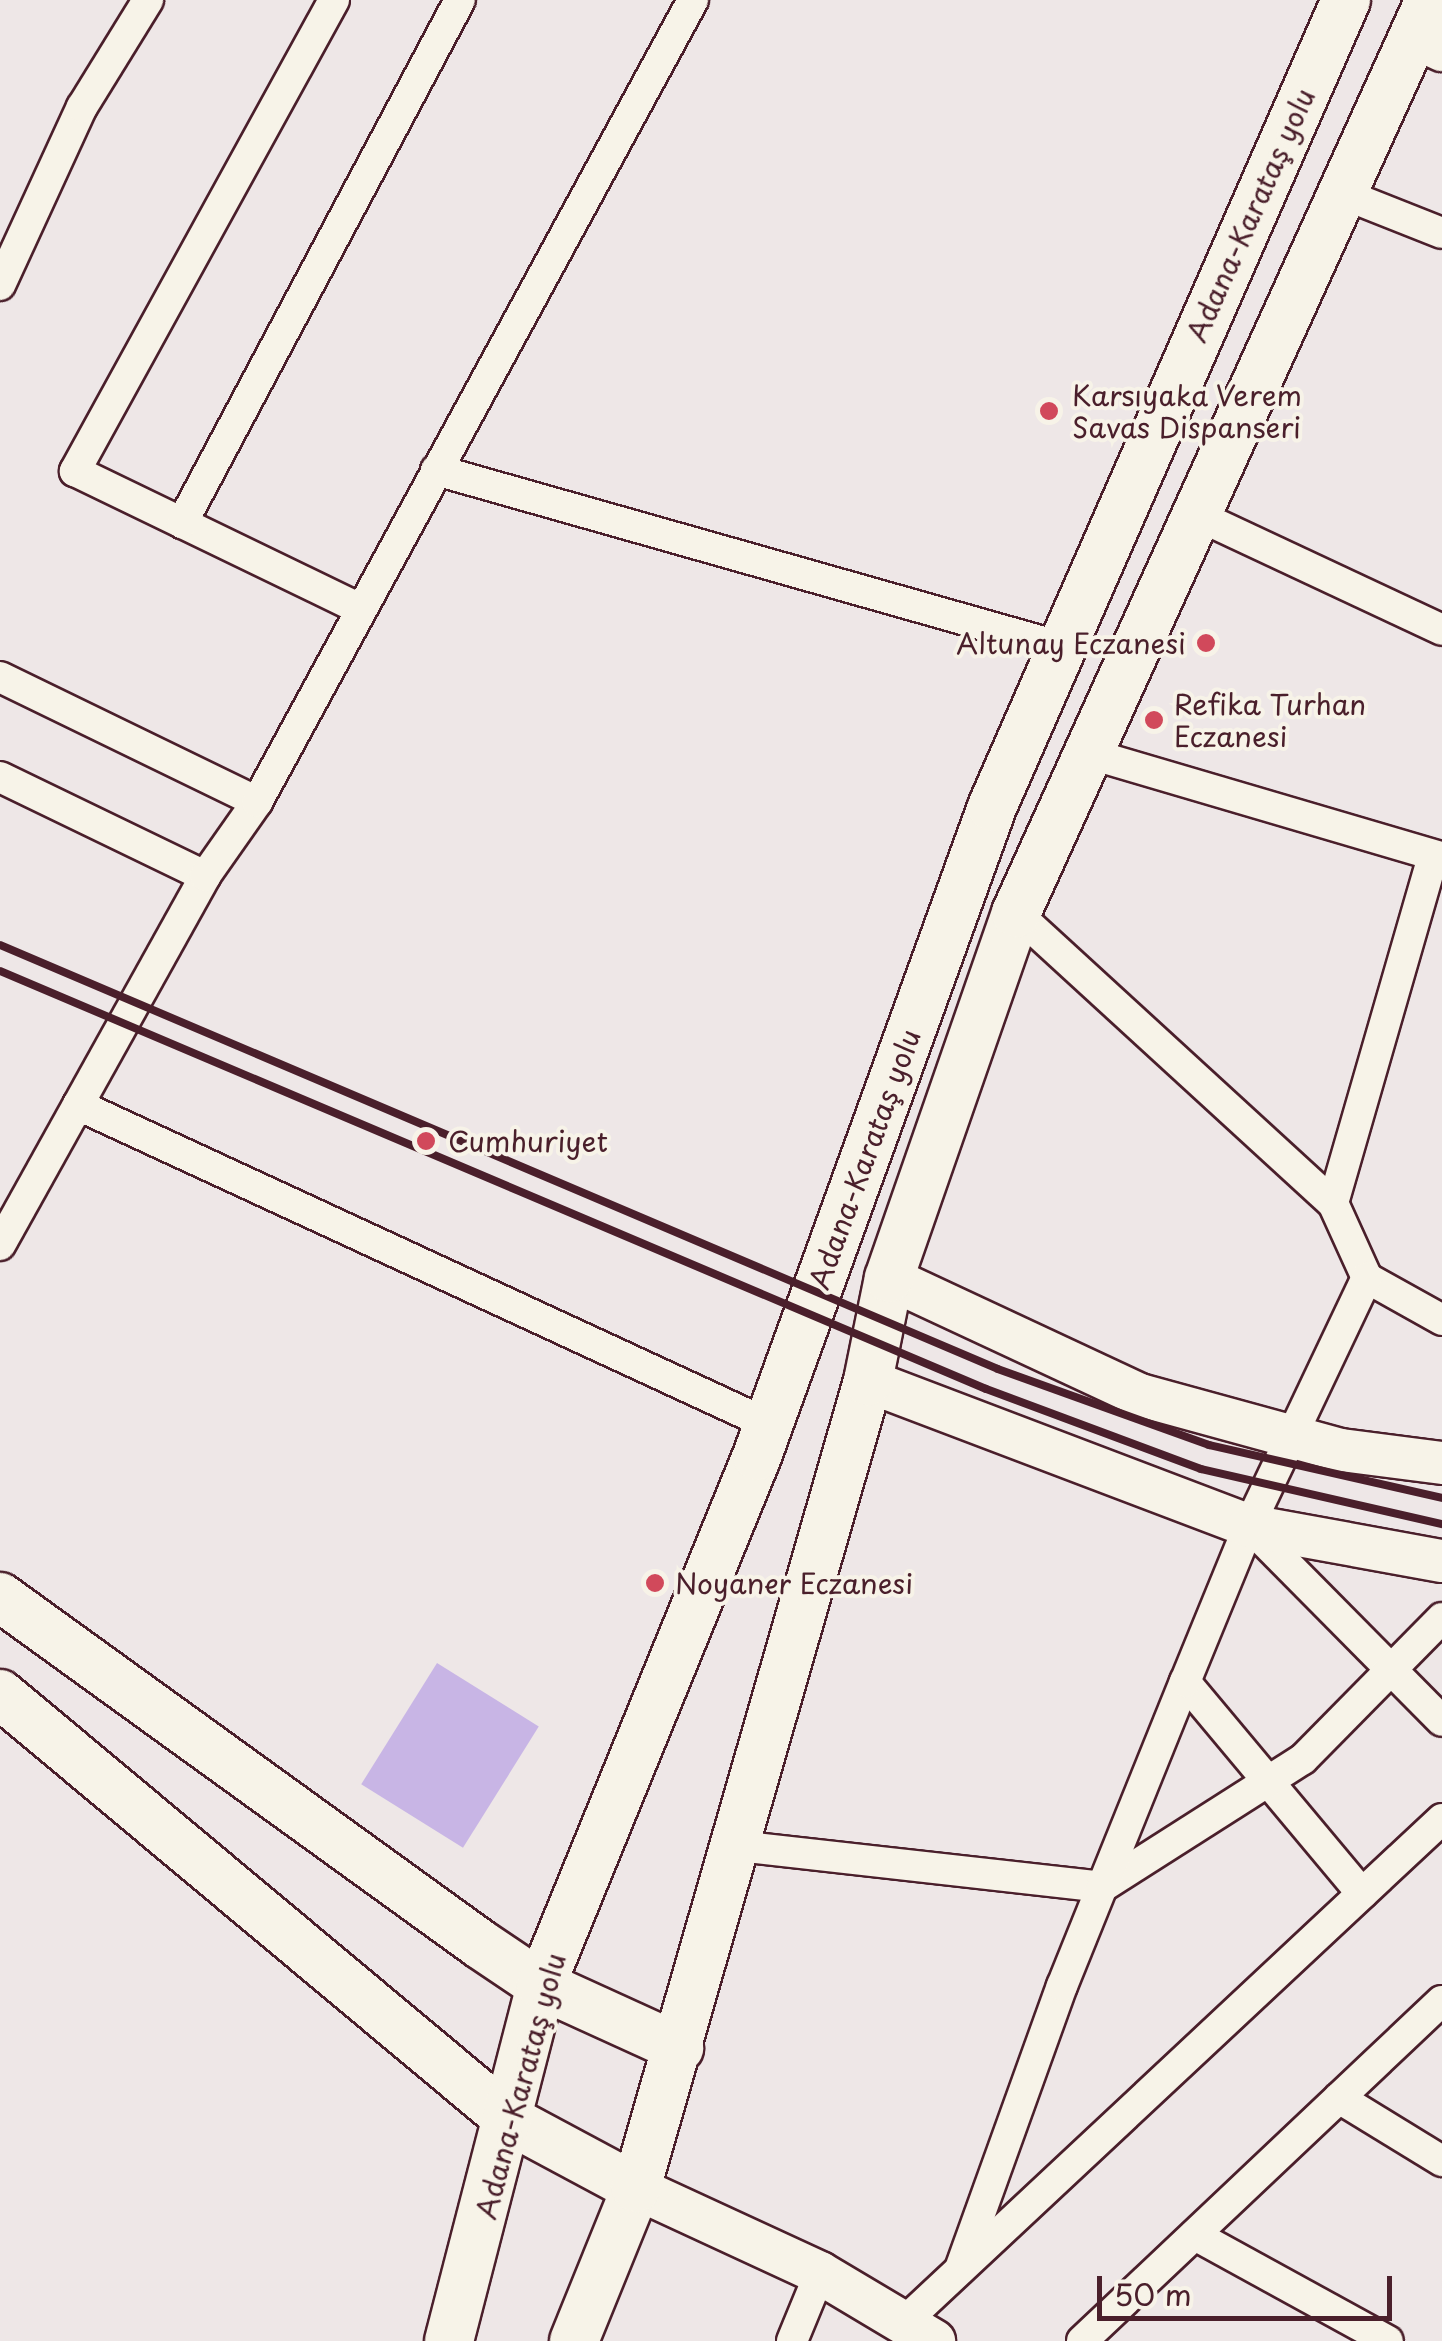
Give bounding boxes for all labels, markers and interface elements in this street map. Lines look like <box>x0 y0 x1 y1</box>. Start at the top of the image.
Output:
street label: Adana-Karataş yolu <box>1179 83 1321 347</box>
place label: Karsıyaka Verem Savas Dispanseri <box>1072 378 1305 444</box>
marker: Karsıyaka Verem Savas Dispanseri <box>1036 398 1062 424</box>
place label: Altunay Eczanesi <box>955 626 1186 660</box>
marker: Altunay Eczanesi <box>1195 632 1217 654</box>
place label: Refika Turhan Eczanesi <box>1174 687 1366 753</box>
marker: Refika Turhan Eczanesi <box>1143 709 1165 731</box>
street label: Adana-Karataş yolu <box>801 1024 927 1294</box>
place label: Cumhuriyet <box>448 1124 608 1158</box>
marker: Cumhuriyet <box>413 1128 439 1154</box>
place label: Noyaner Eczanesi <box>675 1566 915 1600</box>
marker: Noyaner Eczanesi <box>644 1572 666 1594</box>
street label: Adana-Karataş yolu <box>468 1949 572 2223</box>
scale bar <box>1102 2256 1397 2318</box>
text: 50 m <box>1114 2271 1192 2316</box>

